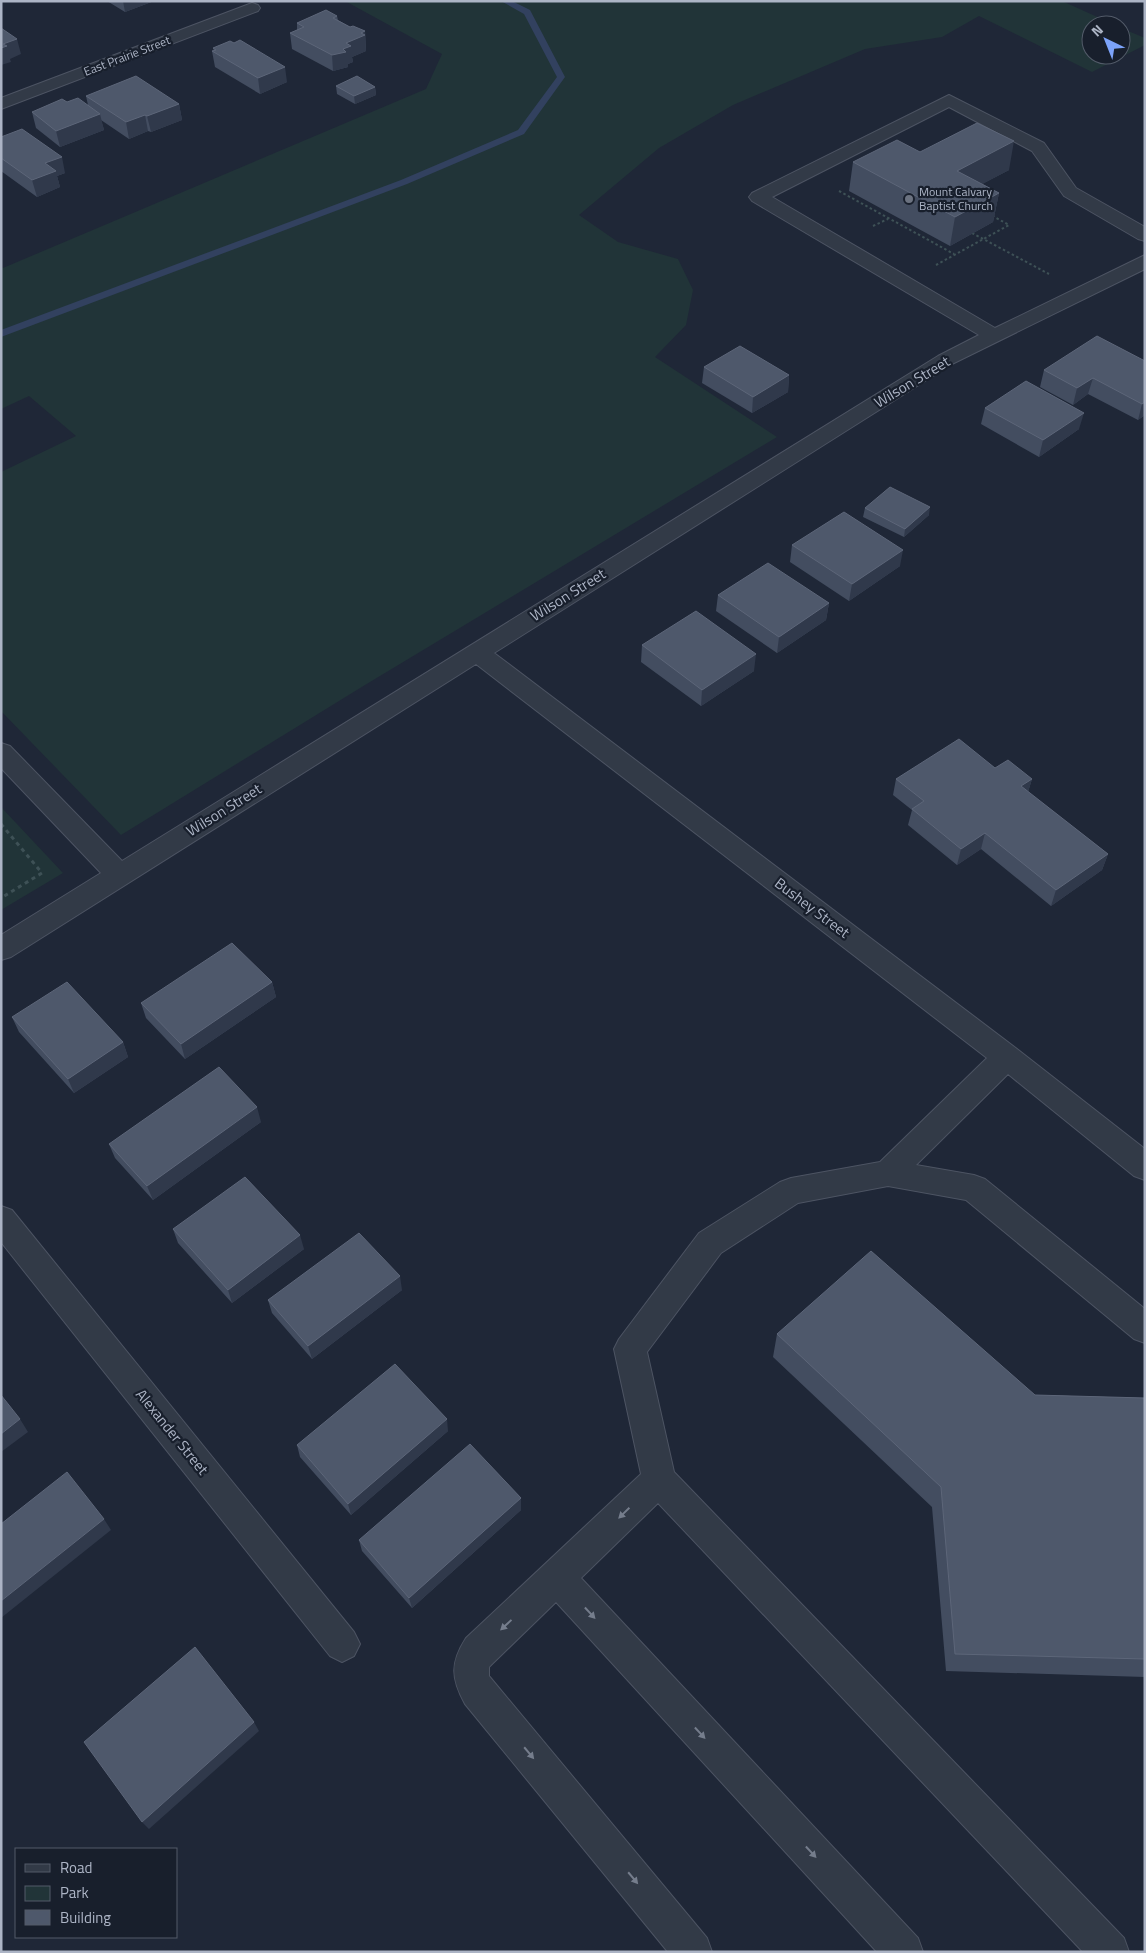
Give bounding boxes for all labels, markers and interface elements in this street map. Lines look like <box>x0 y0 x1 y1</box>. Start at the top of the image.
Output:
north arrow <box>1081 15 1131 65</box>
text: N <box>1086 19 1108 41</box>
street label: East Prairie Street <box>81 30 174 81</box>
place label: Mount Calvary Baptist Church <box>919 182 993 215</box>
marker: Mount Calvary Baptist Church <box>903 193 915 205</box>
street label: Wilson Street <box>869 349 955 413</box>
street label: Wilson Street <box>526 562 610 627</box>
street label: Wilson Street <box>182 777 266 842</box>
street label: Bushey Street <box>770 872 855 944</box>
street label: Alexander Street <box>130 1384 215 1480</box>
one-way arrow <box>618 1507 630 1519</box>
one-way arrow <box>584 1607 596 1619</box>
one-way arrow <box>501 1619 513 1631</box>
one-way arrow <box>694 1726 706 1738</box>
one-way arrow <box>523 1747 534 1759</box>
one-way arrow <box>805 1845 817 1857</box>
legend <box>15 1848 178 1938</box>
text: Road <box>60 1856 92 1879</box>
one-way arrow <box>627 1872 638 1885</box>
text: Park <box>60 1881 89 1904</box>
text: Building <box>60 1906 111 1929</box>

